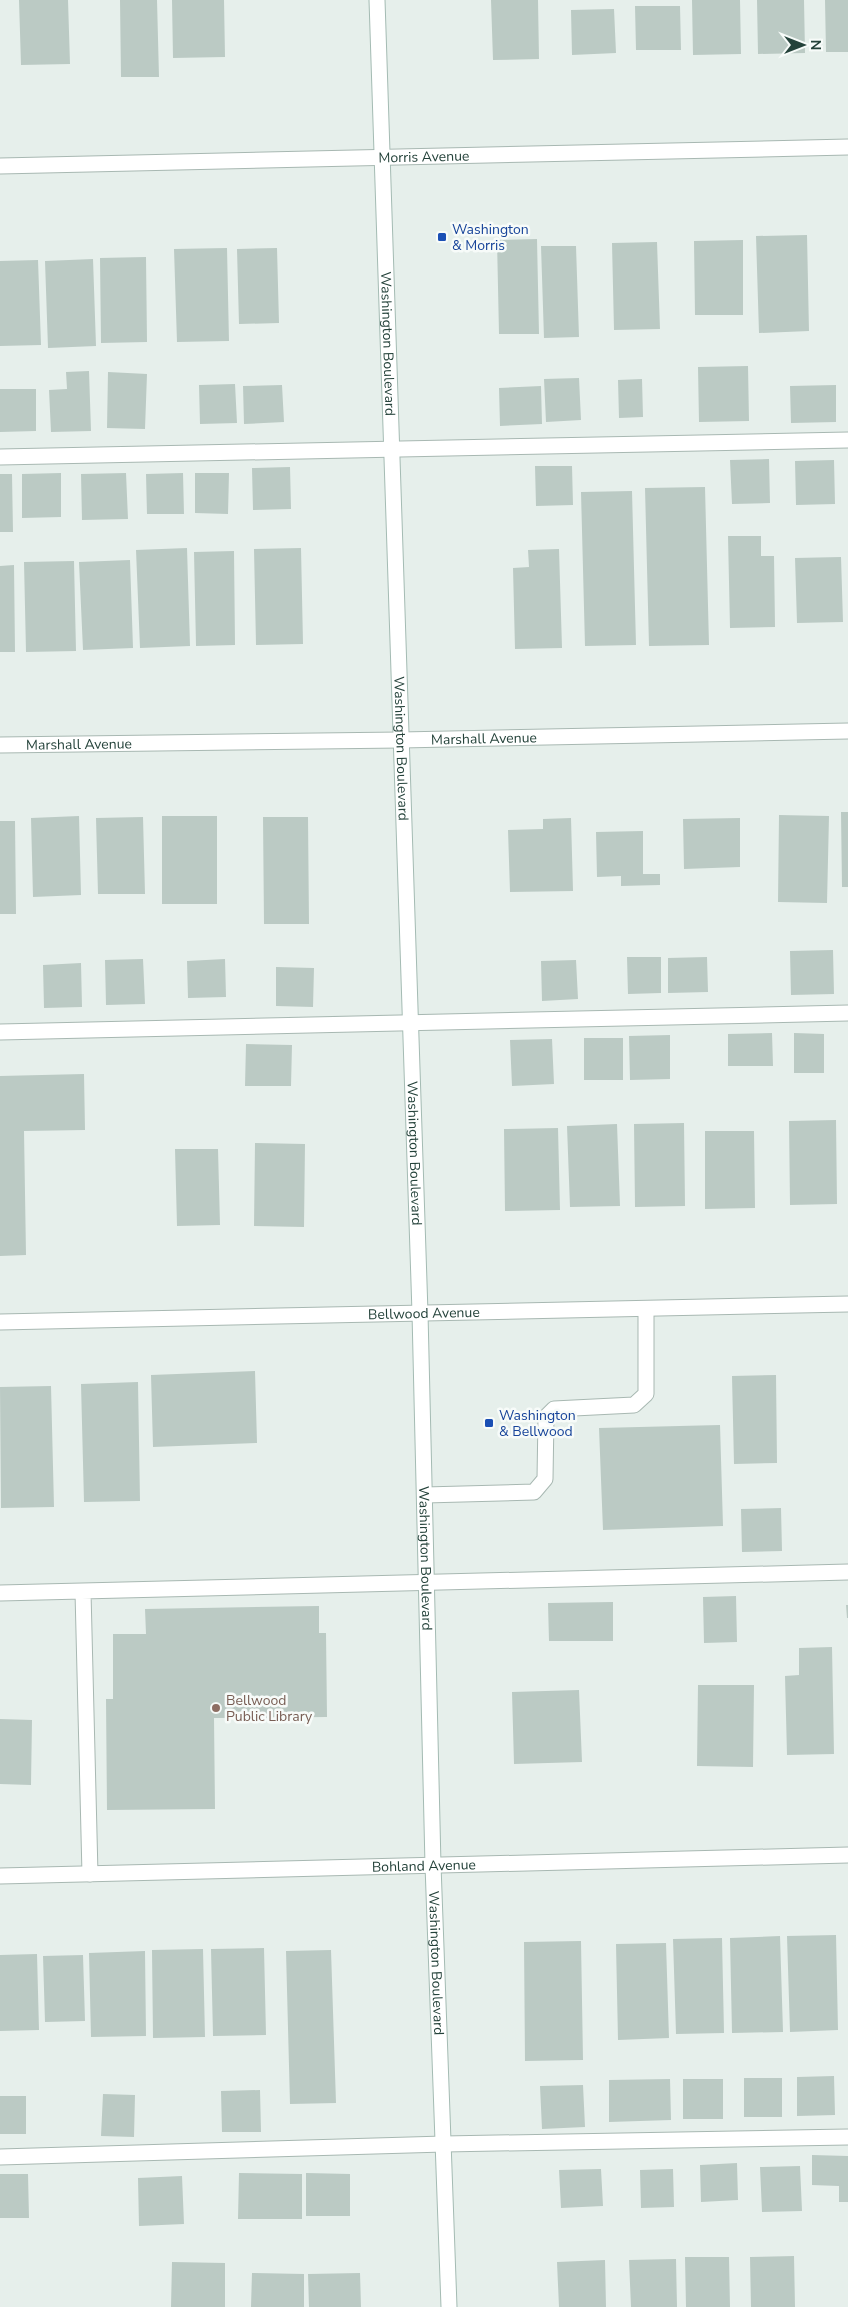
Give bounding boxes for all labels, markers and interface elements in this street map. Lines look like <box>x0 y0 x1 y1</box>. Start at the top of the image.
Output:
north arrow <box>778 20 828 70</box>
text: N <box>806 40 825 50</box>
street label: Morris Avenue <box>378 146 470 167</box>
place label: Washington & Morris <box>452 220 529 255</box>
marker: Washington & Morris <box>436 231 448 243</box>
street label: Washington Boulevard <box>376 271 400 416</box>
street label: Washington Boulevard <box>390 676 413 821</box>
street label: Marshall Avenue <box>431 728 537 749</box>
street label: Marshall Avenue <box>26 734 132 754</box>
street label: Washington Boulevard <box>403 1081 427 1226</box>
street label: Bellwood Avenue <box>368 1302 480 1324</box>
place label: Washington & Bellwood <box>499 1406 576 1441</box>
marker: Washington & Bellwood <box>483 1417 495 1429</box>
street label: Washington Boulevard <box>415 1486 437 1631</box>
place label: Bellwood Public Library <box>226 1691 313 1726</box>
marker: Bellwood Public Library <box>210 1702 222 1714</box>
street label: Bohland Avenue <box>372 1855 476 1876</box>
street label: Washington Boulevard <box>424 1891 449 2036</box>

